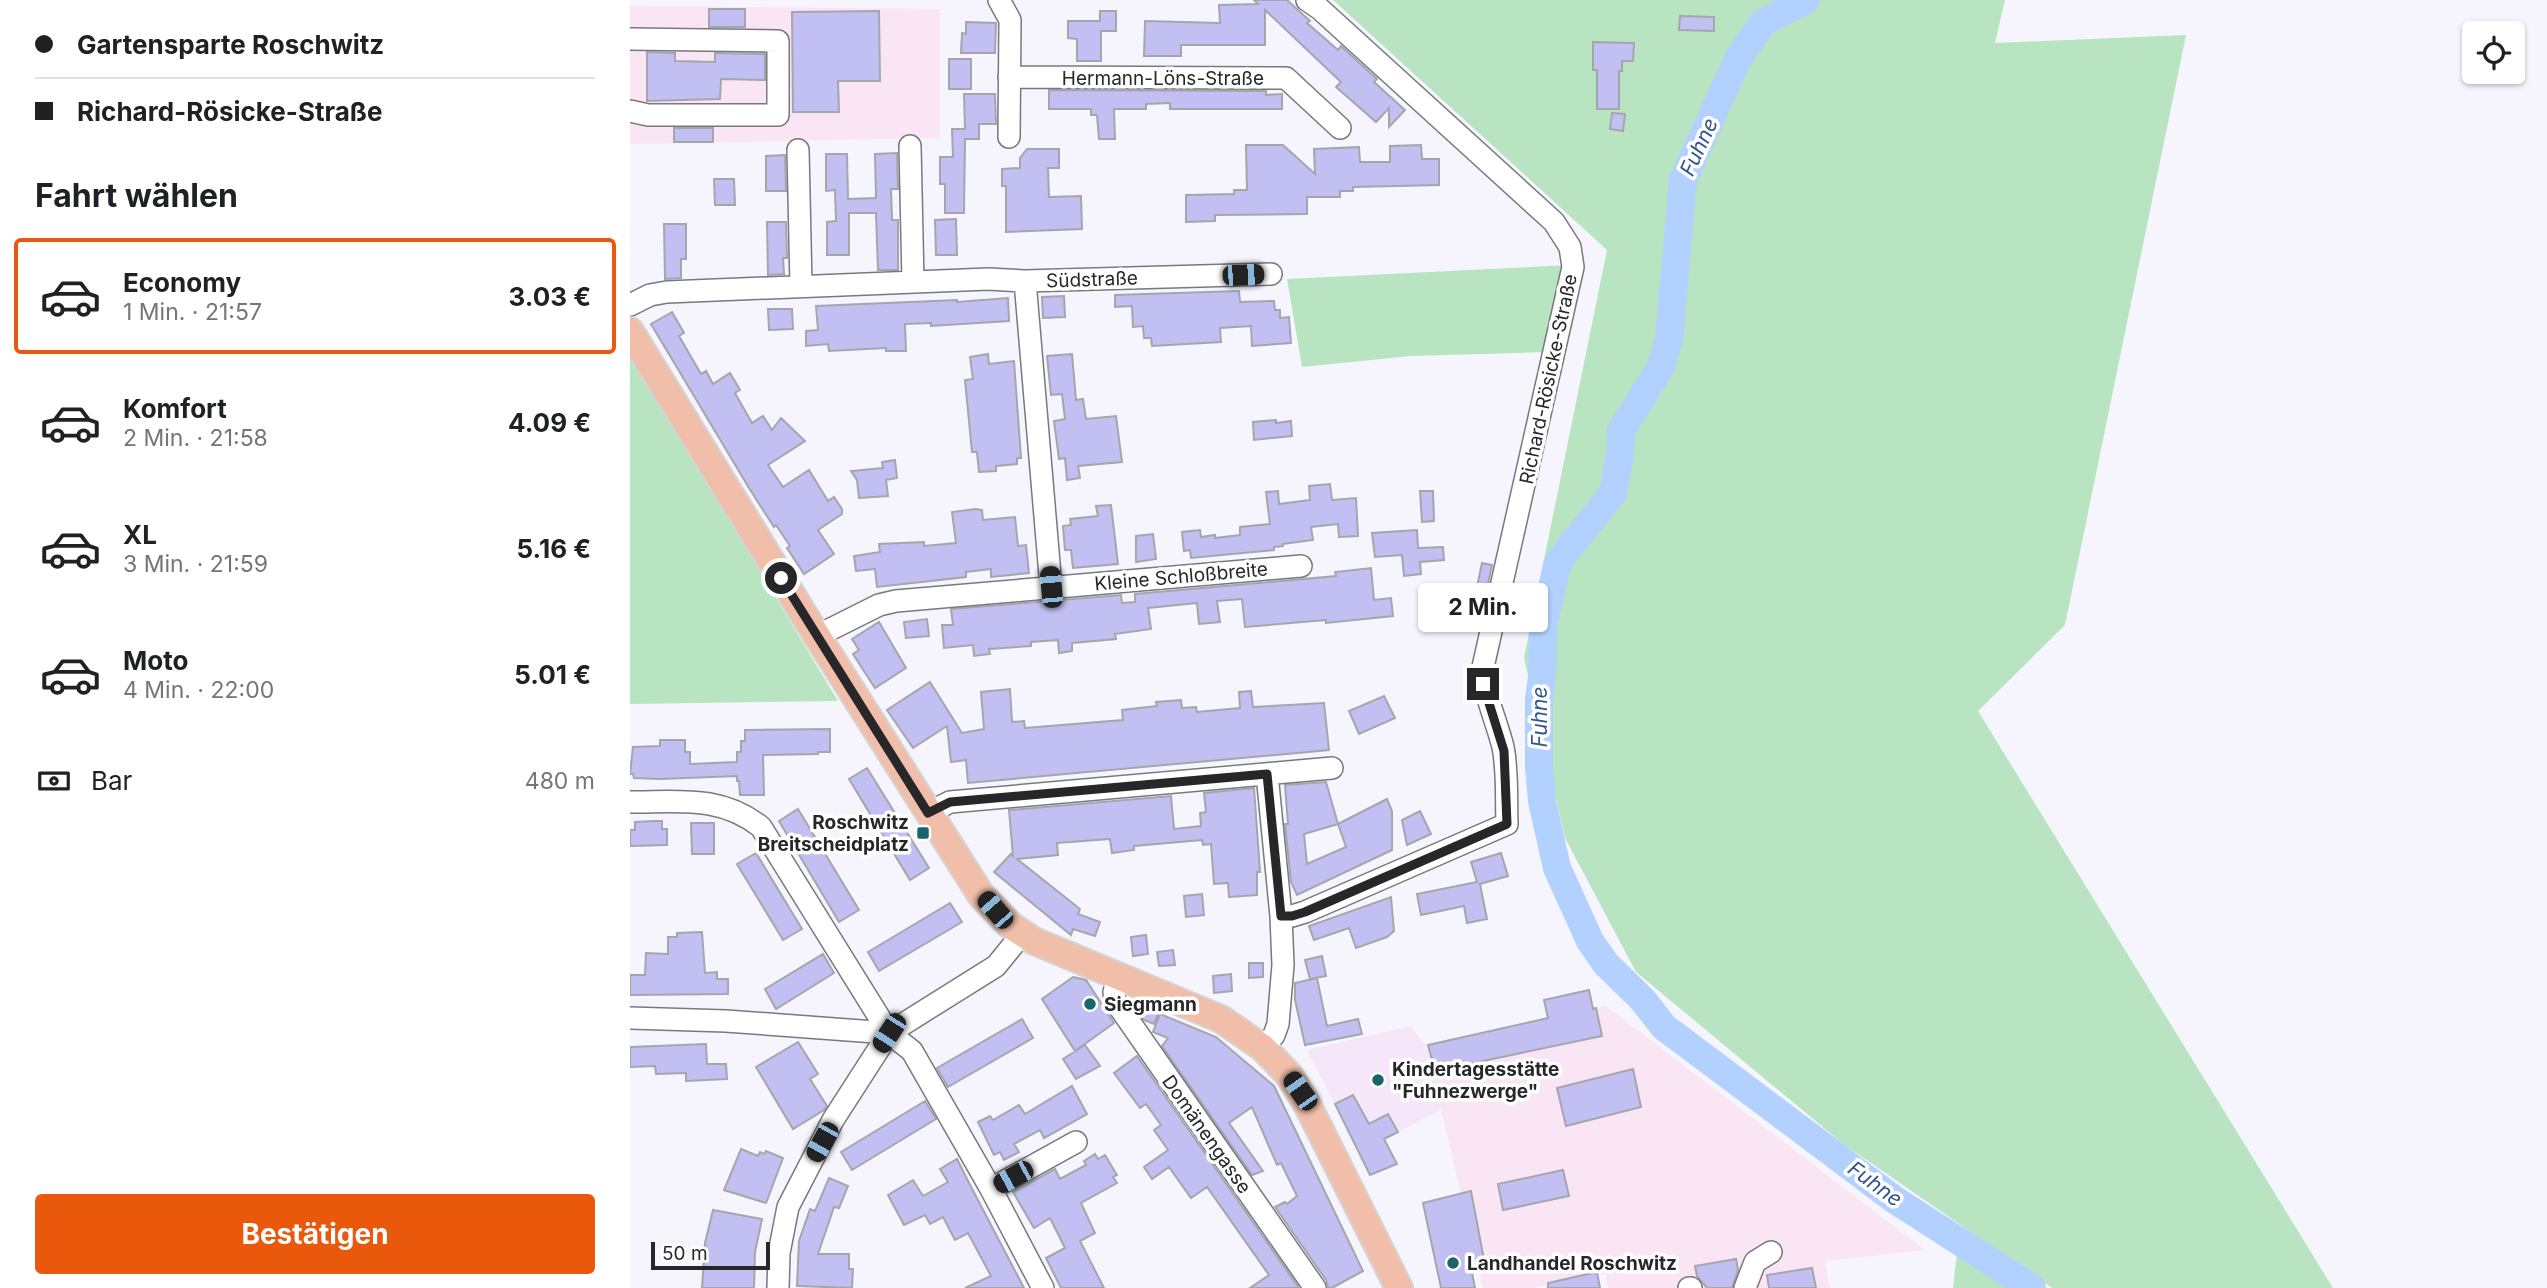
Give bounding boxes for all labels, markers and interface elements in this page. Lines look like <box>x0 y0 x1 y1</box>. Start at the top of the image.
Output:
map controls <box>2462 21 2525 84</box>
button: locate <box>2462 21 2525 84</box>
text: Gartensparte Roschwitz <box>77 29 384 60</box>
street label: Hermann-Löns-Straße <box>1062 67 1264 90</box>
text: Richard-Rösicke-Straße <box>77 96 382 127</box>
water label: Fuhne <box>1674 114 1723 180</box>
text: Fahrt wählen <box>35 176 238 215</box>
car <box>1222 264 1265 286</box>
icon: car <box>39 265 102 328</box>
street label: Südstraße <box>1046 266 1138 293</box>
text: Economy <box>123 267 241 298</box>
street label: Richard-Rösicke-Straße <box>1515 272 1582 486</box>
text: 3.03 € <box>509 281 591 312</box>
text: 1 Min. · 21:57 <box>123 298 262 326</box>
icon: car <box>39 391 102 454</box>
text: Komfort <box>123 393 227 424</box>
text: 4.09 € <box>508 407 591 438</box>
text: 2 Min. · 21:58 <box>123 424 268 452</box>
icon: car <box>39 517 102 580</box>
text: XL <box>123 519 157 550</box>
text: 5.16 € <box>517 533 591 564</box>
text: 3 Min. · 21:59 <box>123 550 268 578</box>
street label: Kleine Schloßbreite <box>1093 557 1269 596</box>
route start <box>765 562 797 594</box>
car <box>1039 565 1064 609</box>
callout: 2 Min. <box>1418 582 1548 632</box>
text: 2 Min. <box>1448 593 1518 621</box>
icon: car <box>39 643 102 706</box>
text: Moto <box>123 645 188 676</box>
text: 5.01 € <box>514 659 591 690</box>
route end <box>1467 668 1499 700</box>
text: 4 Min. · 22:00 <box>123 676 274 704</box>
water label: Fuhne <box>1527 686 1552 748</box>
icon: cash <box>35 762 73 800</box>
text: Bar <box>91 765 132 796</box>
text: 480 m <box>525 767 595 795</box>
place label: Roschwitz Breitscheidplatz <box>758 811 909 856</box>
marker: Roschwitz Breitscheidplatz <box>915 825 931 841</box>
car <box>974 887 1017 933</box>
place label: Siegmann <box>1104 993 1197 1016</box>
marker: Siegmann <box>1082 996 1098 1012</box>
car <box>869 1010 910 1056</box>
place label: Kindertagesstätte "Fuhnezwerge" <box>1392 1058 1559 1103</box>
car <box>1280 1068 1321 1114</box>
street label: Domänengasse <box>1157 1071 1256 1198</box>
marker: Kindertagesstätte "Fuhnezwerge" <box>1370 1072 1386 1088</box>
car <box>803 1119 842 1165</box>
water label: Fuhne <box>1843 1156 1907 1212</box>
car <box>990 1158 1037 1196</box>
button: Bestätigen <box>35 1194 595 1274</box>
scale bar <box>651 1239 770 1271</box>
text: 50 m <box>662 1242 708 1265</box>
place label: Landhandel Roschwitz <box>1467 1252 1677 1275</box>
marker: Landhandel Roschwitz <box>1445 1255 1461 1271</box>

